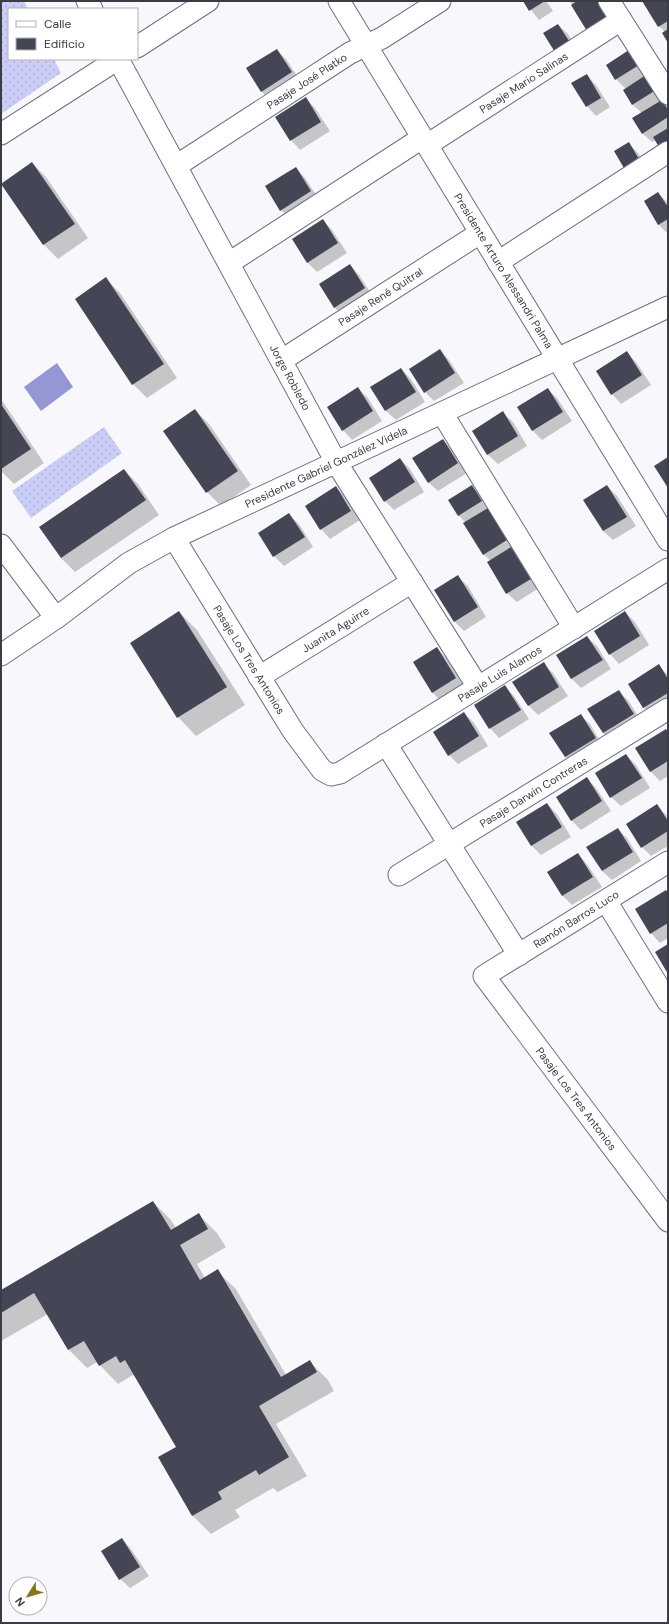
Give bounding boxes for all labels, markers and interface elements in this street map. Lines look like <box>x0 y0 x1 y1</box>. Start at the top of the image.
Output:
legend <box>8 8 138 60</box>
text: Calle <box>44 16 71 32</box>
text: Edificio <box>44 36 85 52</box>
street label: Pasaje Mario Salinas <box>477 49 570 116</box>
street label: Pasaje José Platko <box>264 50 350 112</box>
street label: Presidente Arturo Alessandri Palma <box>451 191 556 351</box>
street label: Pasaje René Quitral <box>336 265 425 329</box>
street label: Jorge Robledo <box>267 342 314 413</box>
street label: Presidente Gabriel González Videla <box>243 423 409 511</box>
street label: Pasaje Los Tres Antonios <box>210 603 288 717</box>
street label: Juanita Aguirre <box>299 603 372 656</box>
street label: Pasaje Luis Alamos <box>455 642 544 705</box>
street label: Pasaje Darwin Contreras <box>477 753 590 831</box>
street label: Ramón Barros Luco <box>531 887 621 951</box>
street label: Pasaje Los Tres Antonios <box>533 1044 620 1153</box>
north arrow <box>8 1576 48 1616</box>
text: N <box>12 1595 28 1609</box>

